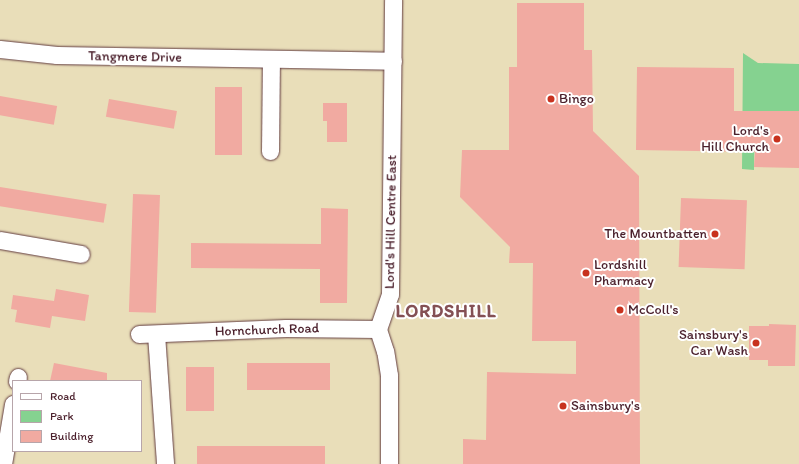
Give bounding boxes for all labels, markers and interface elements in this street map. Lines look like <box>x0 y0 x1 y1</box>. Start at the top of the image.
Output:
street label: Tangmere Drive <box>88 48 182 66</box>
place label: Bingo <box>559 91 594 107</box>
marker: Bingo <box>546 94 556 104</box>
place label: Lord's Hill Church <box>701 123 769 156</box>
marker: Lord's Hill Church <box>772 134 782 144</box>
street label: Lord's Hill Centre East <box>381 155 401 289</box>
place label: The Mountbatten <box>604 226 707 242</box>
marker: The Mountbatten <box>710 229 720 239</box>
place label: Lordshill Pharmacy <box>594 257 654 290</box>
marker: Lordshill Pharmacy <box>581 268 591 278</box>
district label: LORDSHILL <box>396 300 496 322</box>
place label: McColl's <box>628 302 679 318</box>
marker: McColl's <box>615 305 625 315</box>
street label: Hornchurch Road <box>215 320 319 340</box>
place label: Sainsbury's Car Wash <box>679 327 748 360</box>
marker: Sainsbury's Car Wash <box>751 338 761 348</box>
legend <box>12 380 142 452</box>
text: Road <box>50 389 76 403</box>
place label: Sainsbury's <box>571 398 640 414</box>
marker: Sainsbury's <box>558 401 568 411</box>
text: Park <box>50 409 74 423</box>
text: Building <box>50 429 93 443</box>

